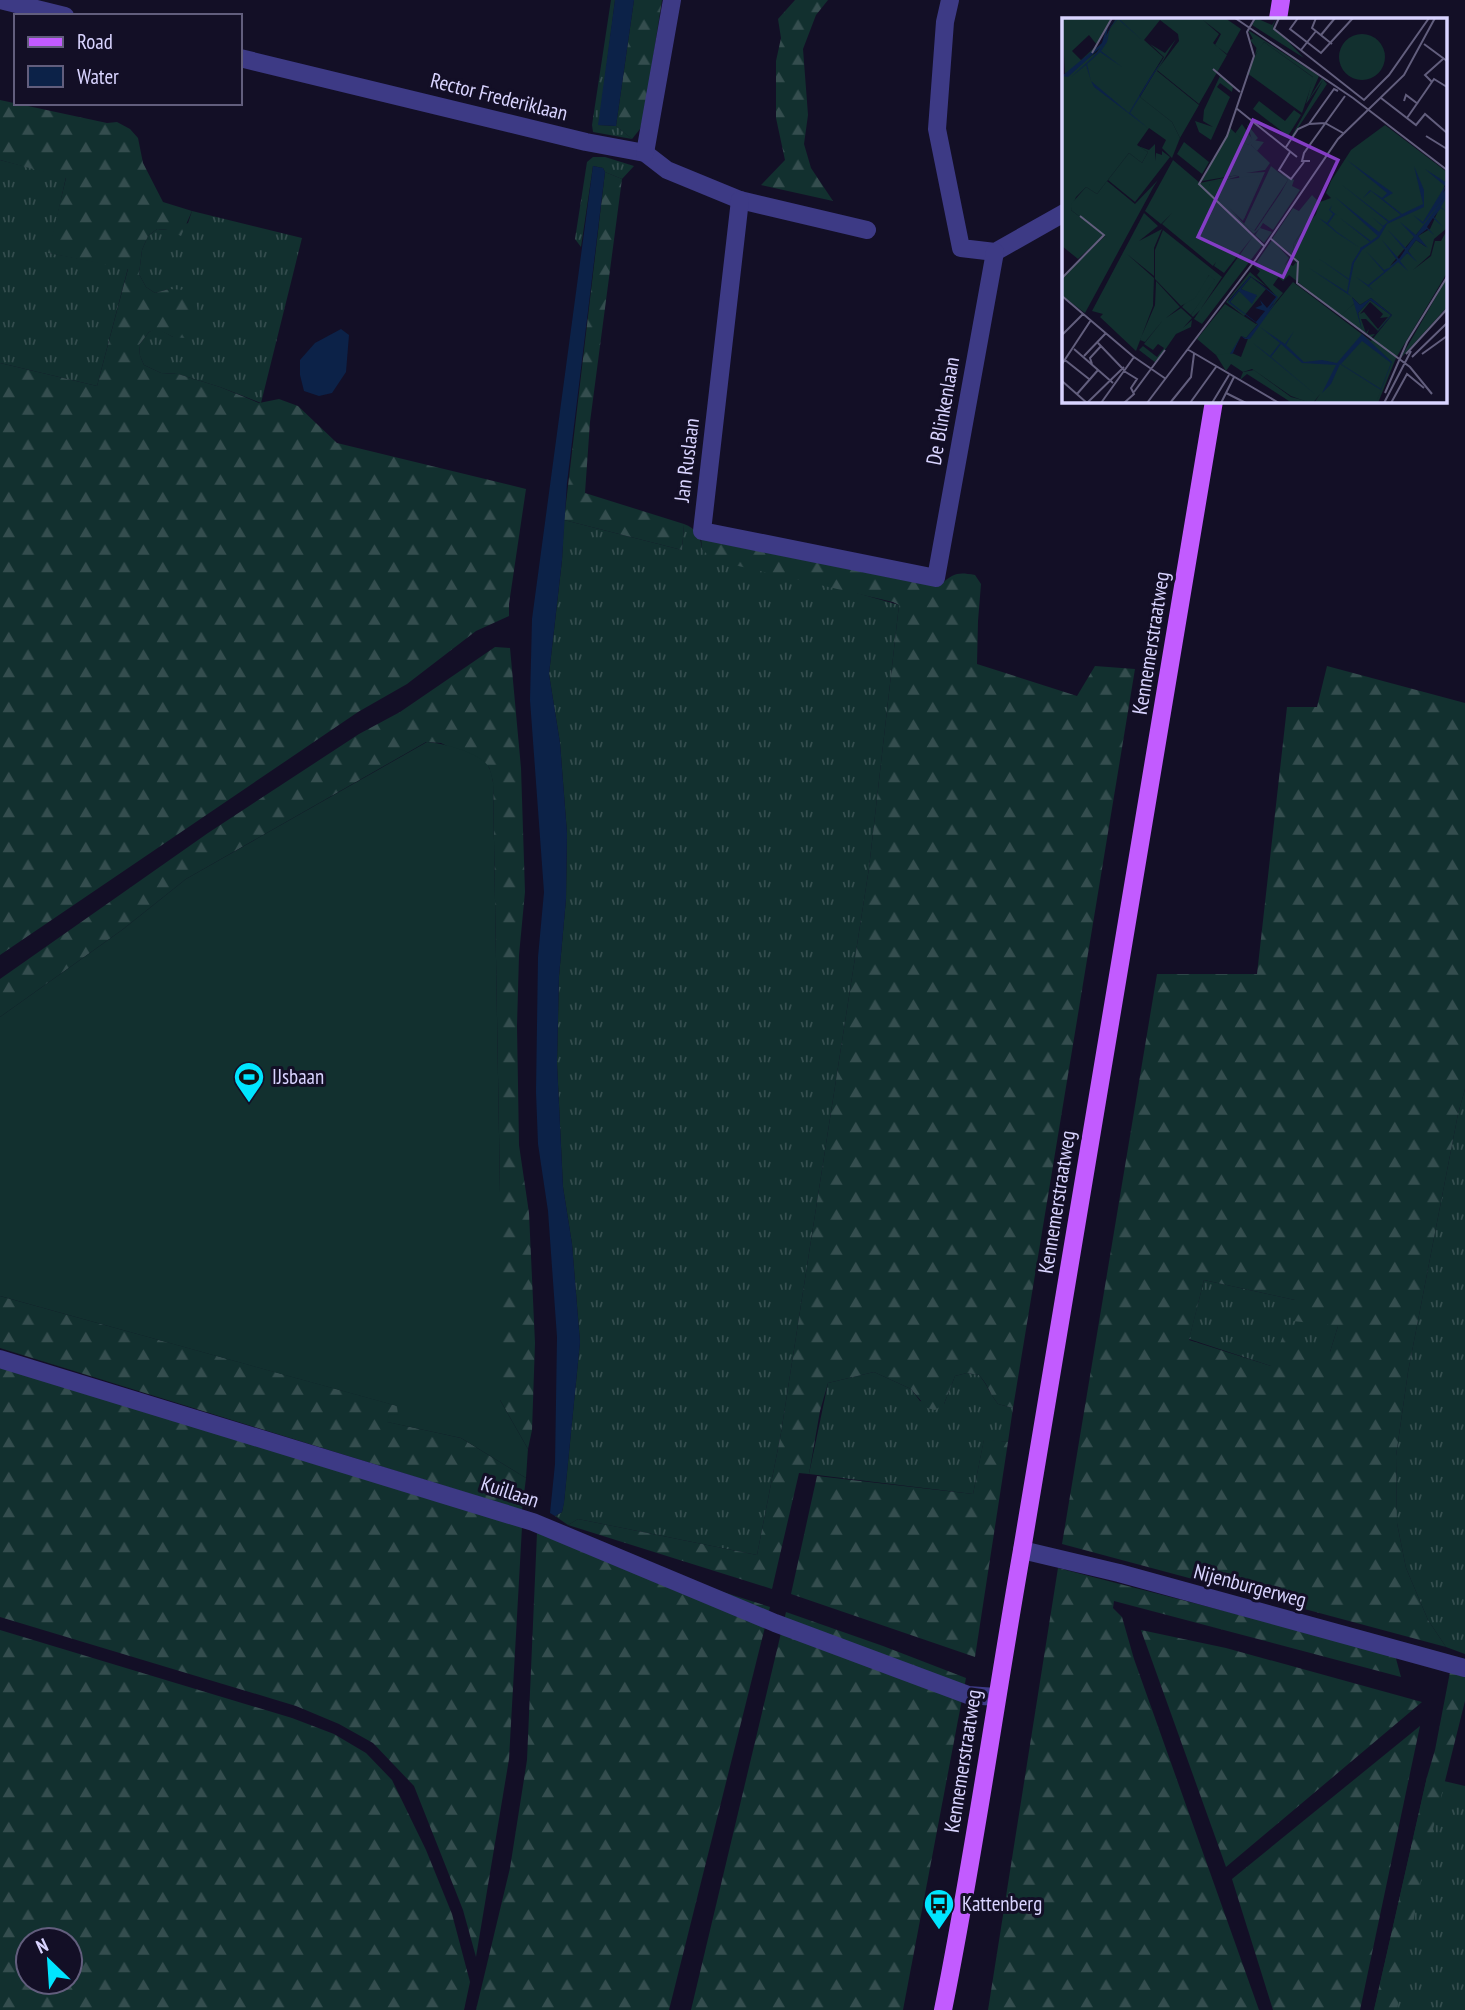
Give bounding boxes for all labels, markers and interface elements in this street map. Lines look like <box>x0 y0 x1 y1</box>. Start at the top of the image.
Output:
legend <box>14 14 242 105</box>
inset map <box>1062 18 1448 402</box>
text: Road <box>77 28 113 55</box>
text: Water <box>77 63 119 90</box>
street label: Rector Frederiklaan <box>428 66 570 127</box>
street label: De Blinkenlaan <box>920 355 965 467</box>
street label: Jan Ruslaan <box>668 416 705 504</box>
street label: Kennemerstraatweg <box>1126 569 1175 716</box>
sports icon: IJsbaan <box>232 1060 266 1104</box>
place label: IJsbaan <box>272 1063 324 1090</box>
street label: Kennemerstraatweg <box>1032 1128 1081 1275</box>
street label: Kuillaan <box>478 1470 543 1514</box>
street label: Nijenburgerweg <box>1191 1558 1309 1614</box>
street label: Kennemerstraatweg <box>938 1687 987 1834</box>
bus stop icon: Kattenberg <box>922 1887 956 1931</box>
place label: Kattenberg <box>962 1890 1042 1917</box>
north arrow <box>14 1926 84 1996</box>
text: N <box>32 1933 52 1959</box>

